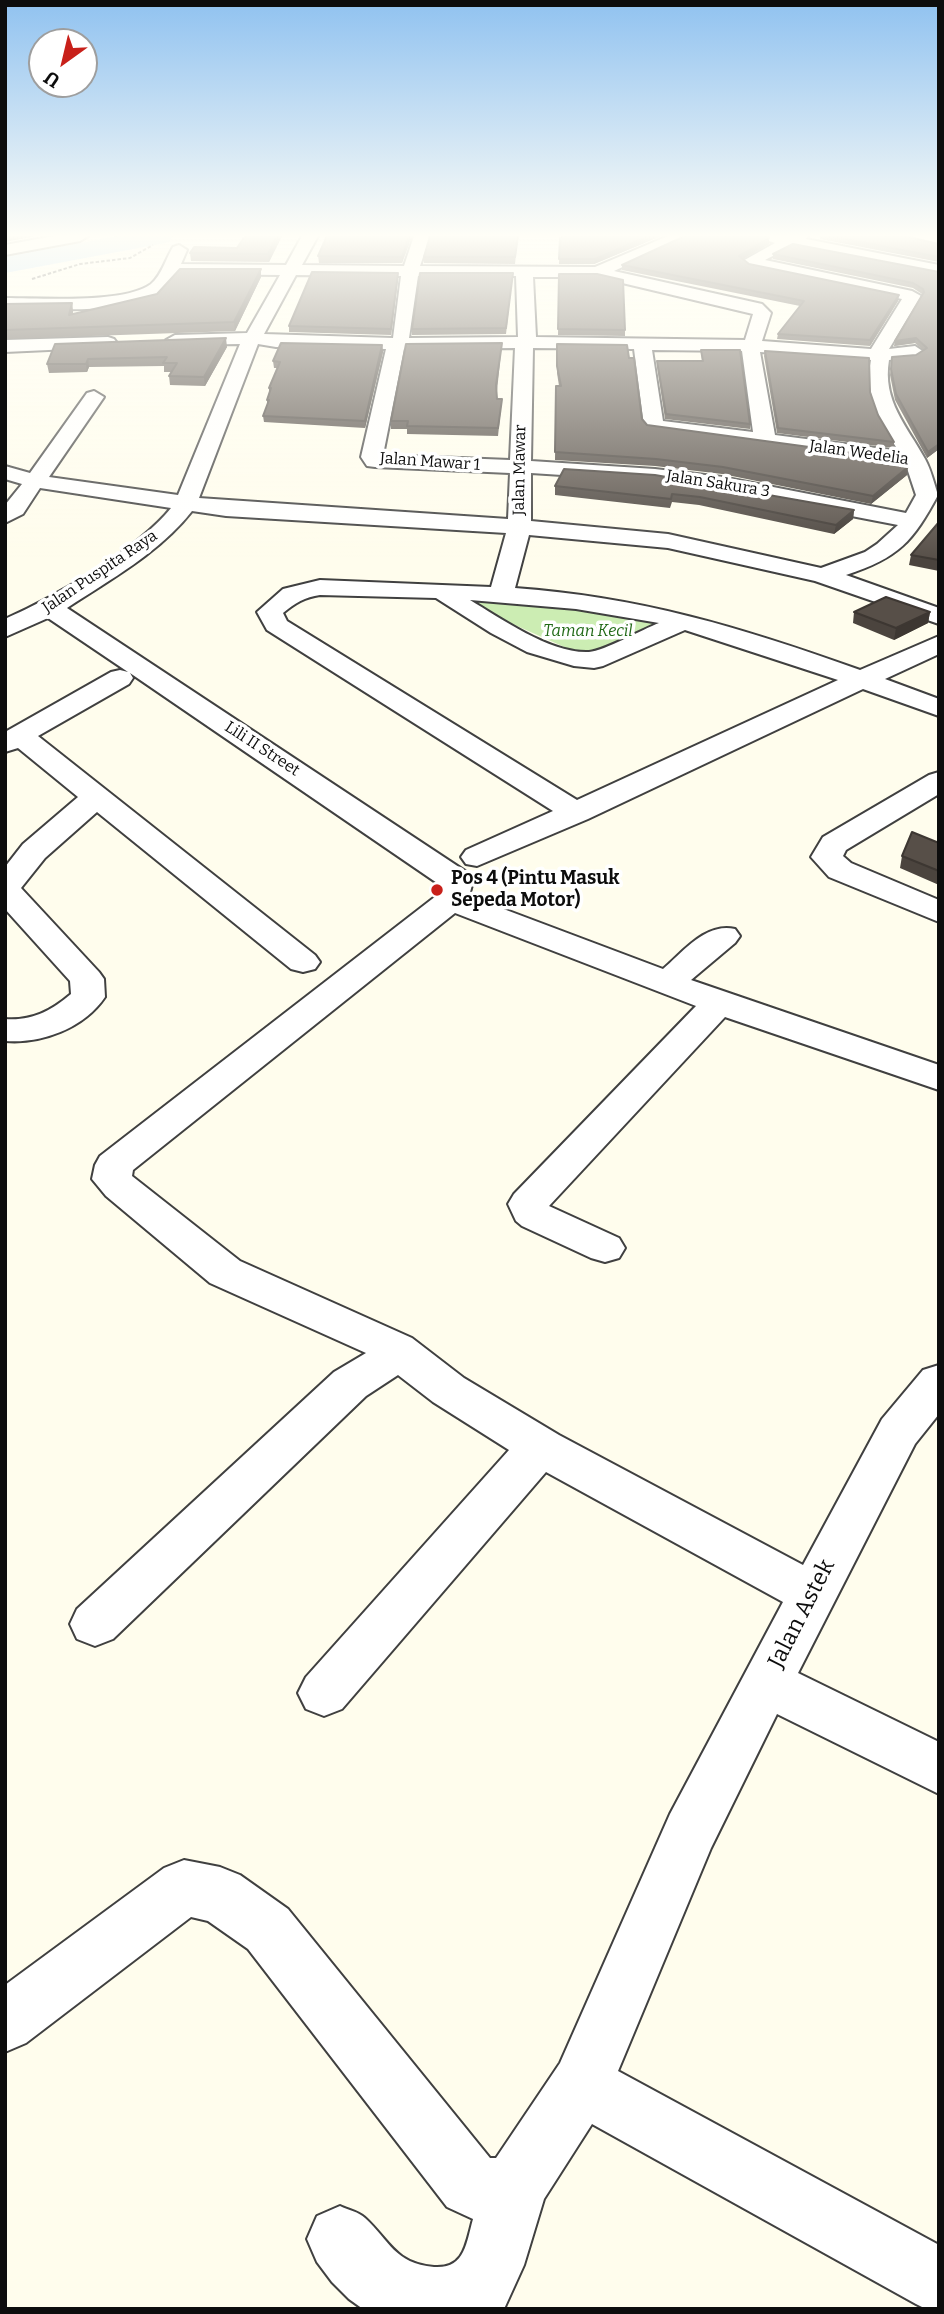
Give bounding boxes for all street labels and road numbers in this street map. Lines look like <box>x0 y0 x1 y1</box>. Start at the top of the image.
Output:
street label: Jalan Mawar <box>510 424 530 516</box>
street label: Jalan Wedelia <box>808 437 910 469</box>
street label: Jalan Mawar 1 <box>379 449 481 475</box>
street label: Jalan Sakura 3 <box>665 466 771 502</box>
street label: Jalan Puspita Raya <box>39 526 161 618</box>
street label: Lili II Street <box>221 718 303 780</box>
street label: Jalan Astek <box>763 1555 841 1673</box>

